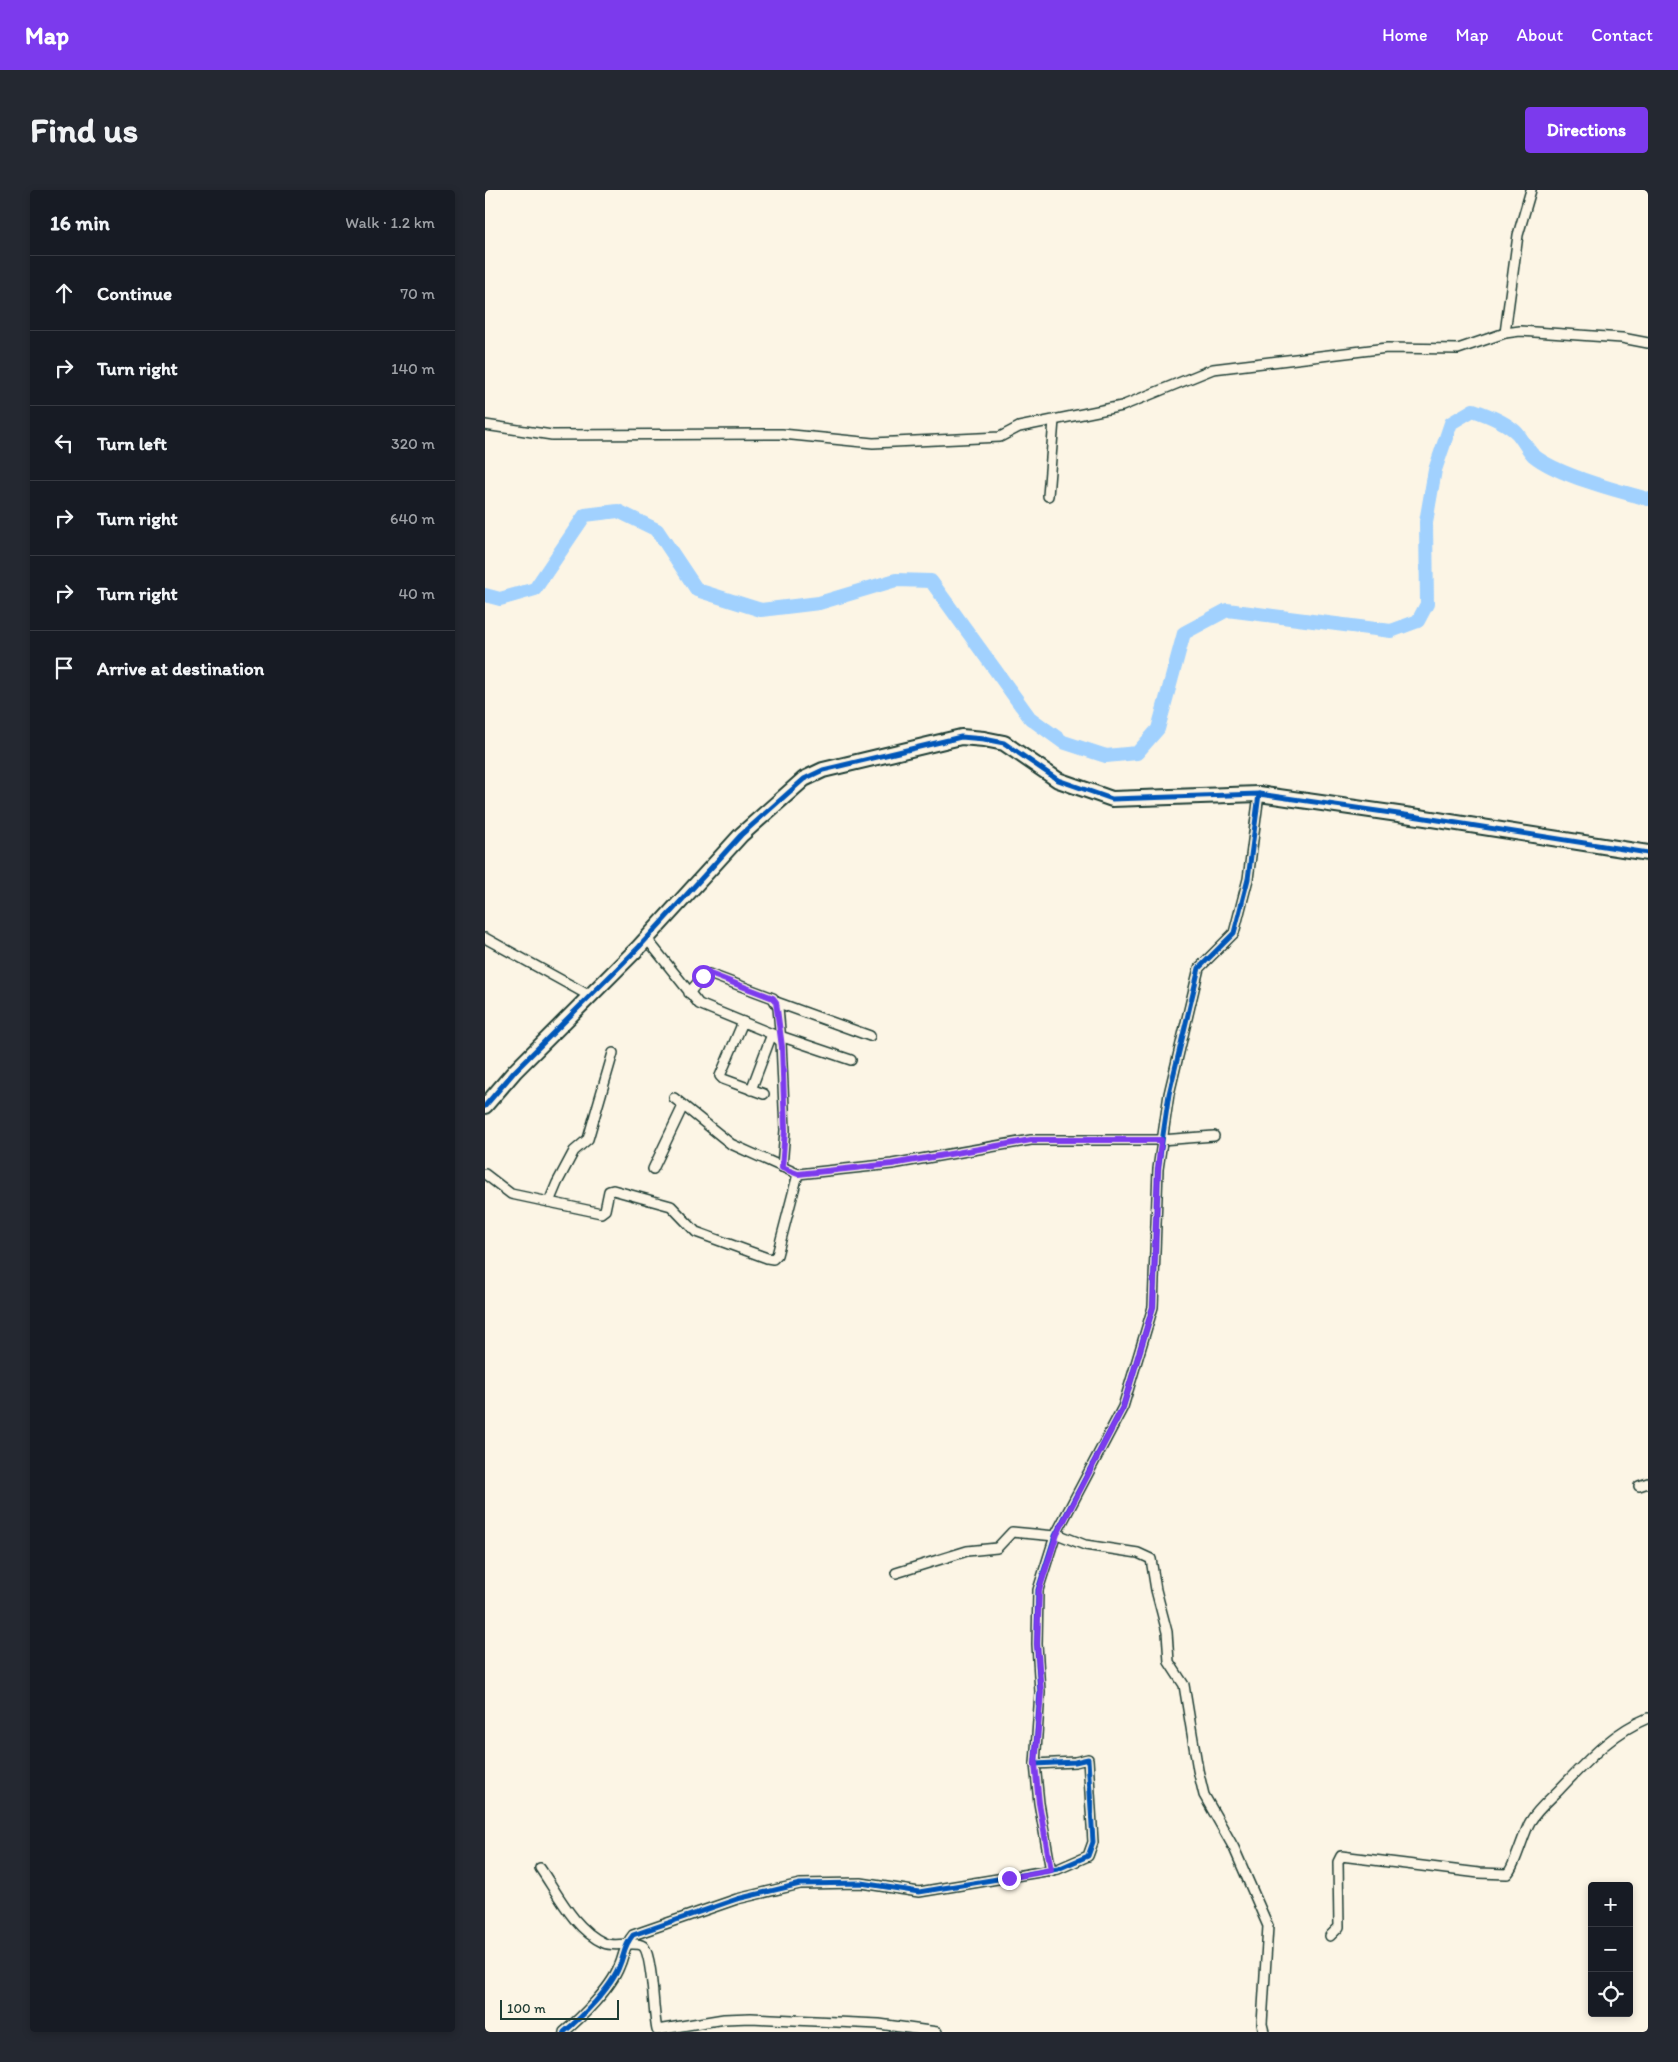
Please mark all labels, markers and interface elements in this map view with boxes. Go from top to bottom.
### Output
text: Map [25,21,69,50]
text: Home [1382,24,1428,46]
text: Map [1456,24,1489,46]
text: About [1517,24,1563,46]
text: Contact [1591,24,1653,46]
button: Directions [1525,107,1648,153]
text: Find us [30,109,138,151]
text: 16 min [50,210,110,235]
text: Walk · 1.2 km [345,213,435,232]
icon: ahead [50,279,78,307]
text: Continue [97,282,172,305]
text: 70 m [400,284,435,303]
icon: right [50,354,78,382]
text: Turn right [97,357,178,380]
text: 140 m [391,359,435,378]
icon: left [50,429,78,457]
text: Turn left [97,432,167,455]
text: 320 m [391,434,435,453]
icon: right [50,504,78,532]
text: Turn right [97,507,178,530]
text: 640 m [390,509,435,528]
icon: right [50,579,78,607]
text: Turn right [97,582,178,605]
text: 40 m [398,584,435,603]
icon: arrive [50,654,78,682]
text: Arrive at destination [97,657,264,680]
route start [692,965,715,988]
route end [998,1867,1021,1890]
map controls [1588,1882,1633,2017]
button: + [1588,1882,1633,1927]
button: − [1588,1927,1633,1972]
button: locate [1588,1972,1633,2017]
scale bar [500,1997,619,2020]
text: 100 m [507,2000,546,2017]

